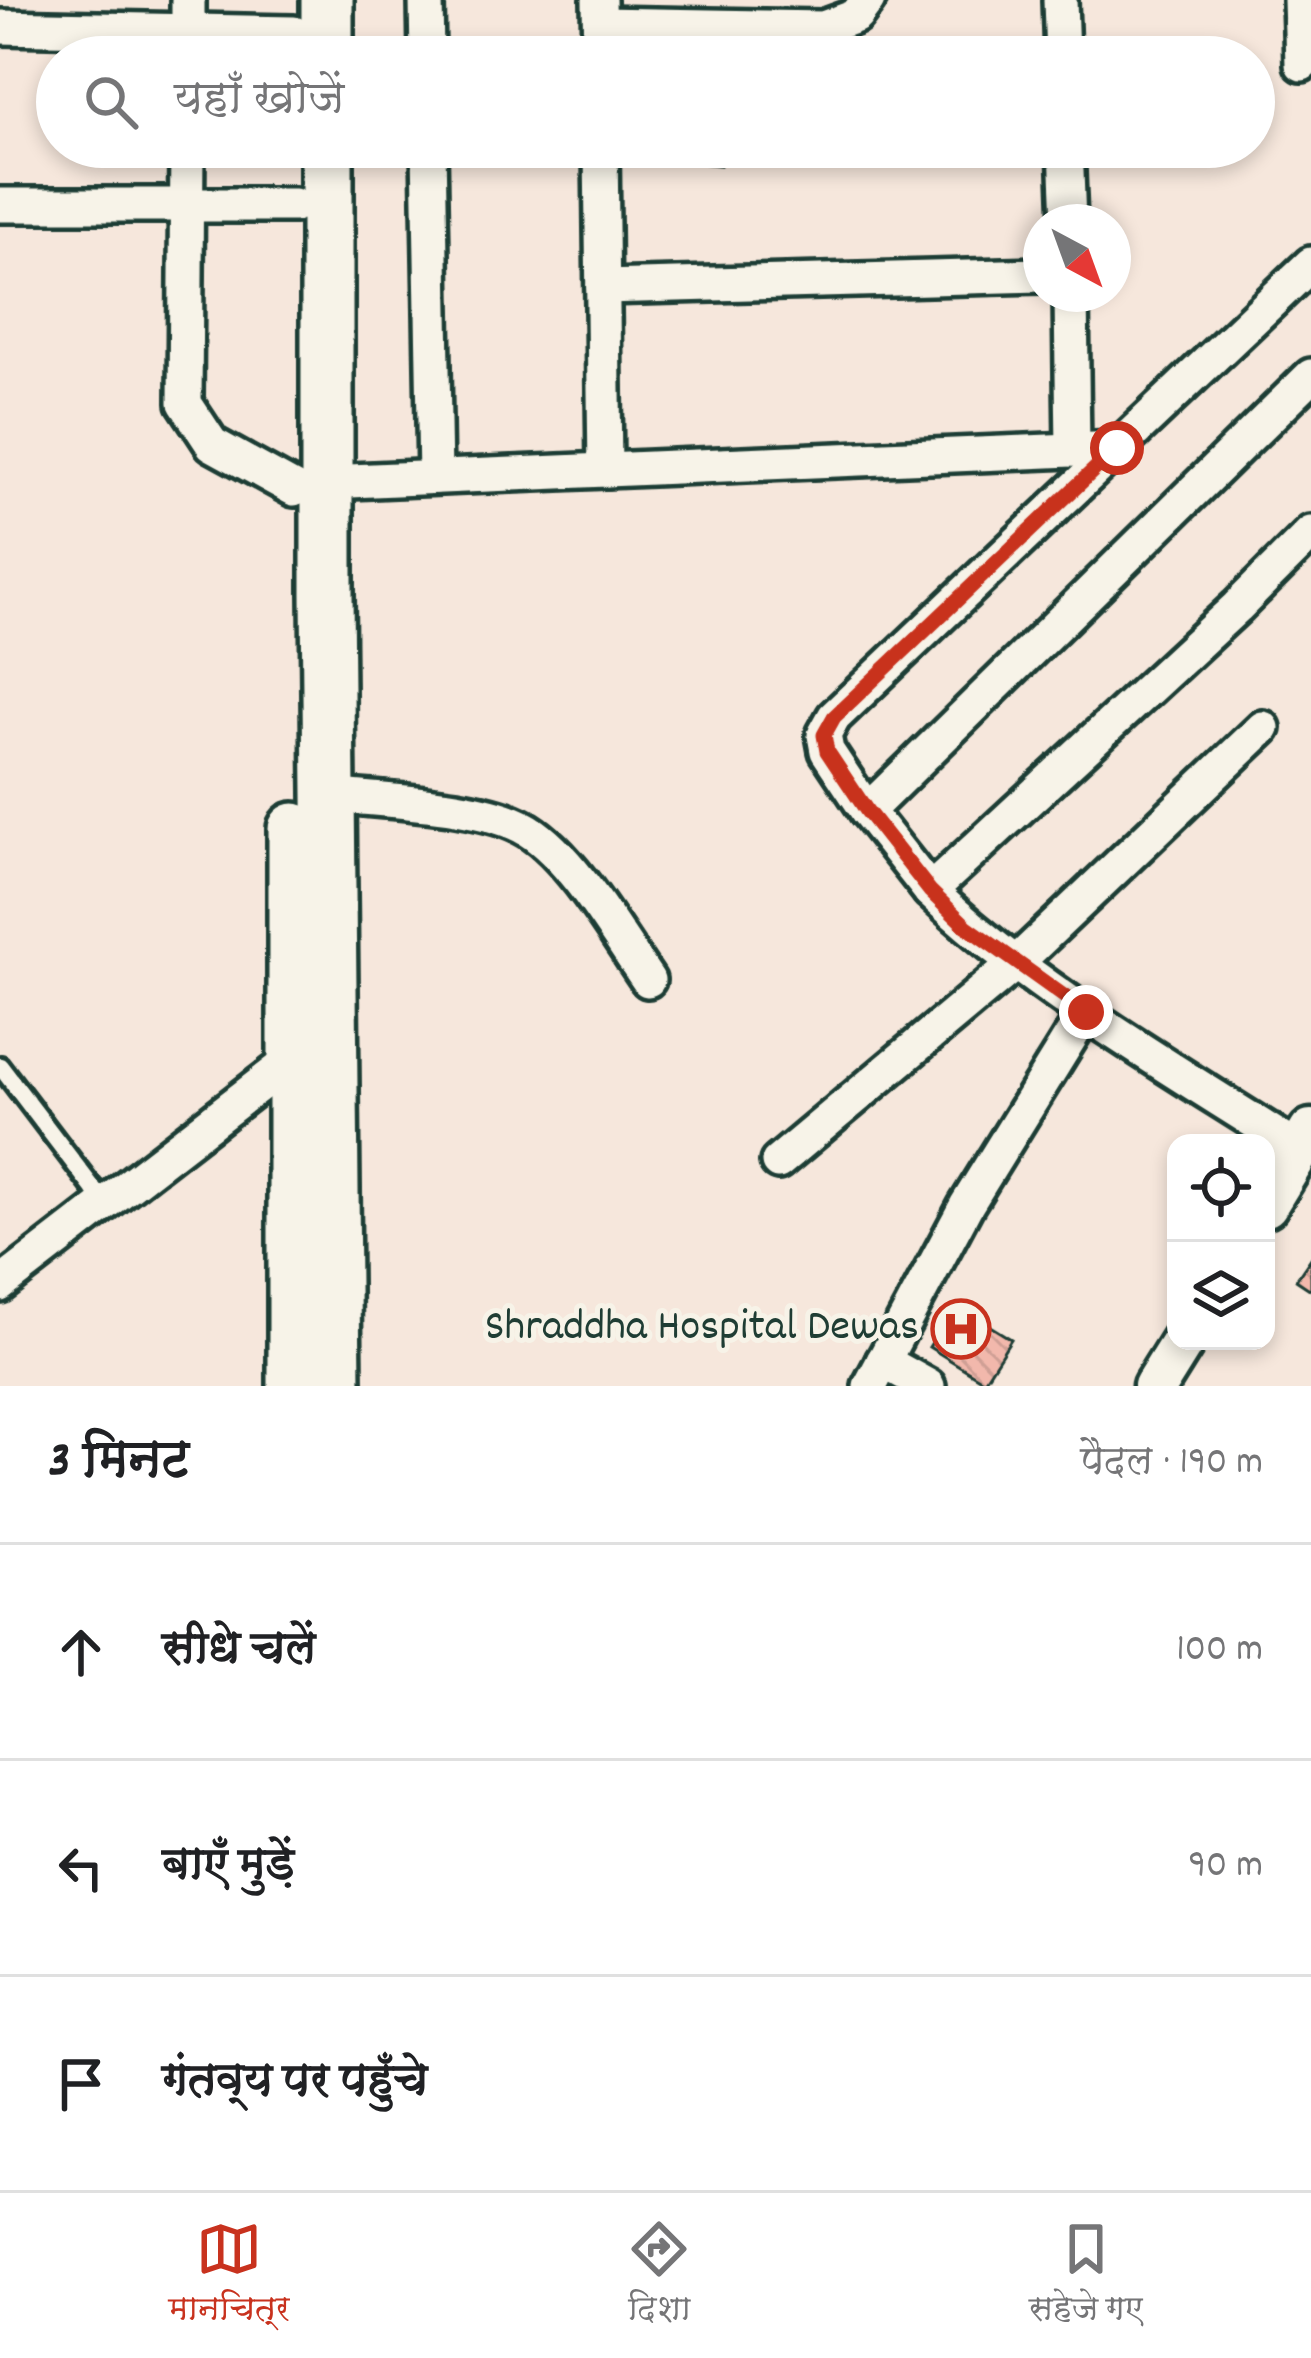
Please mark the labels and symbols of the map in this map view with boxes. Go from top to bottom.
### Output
north arrow [1023,204,1131,312]
route start [1090,421,1144,475]
route end [1059,985,1113,1039]
place label: Shraddha Hospital Dewas [485,1297,919,1361]
hospital icon: Shraddha Hospital Dewas [930,1298,992,1360]

